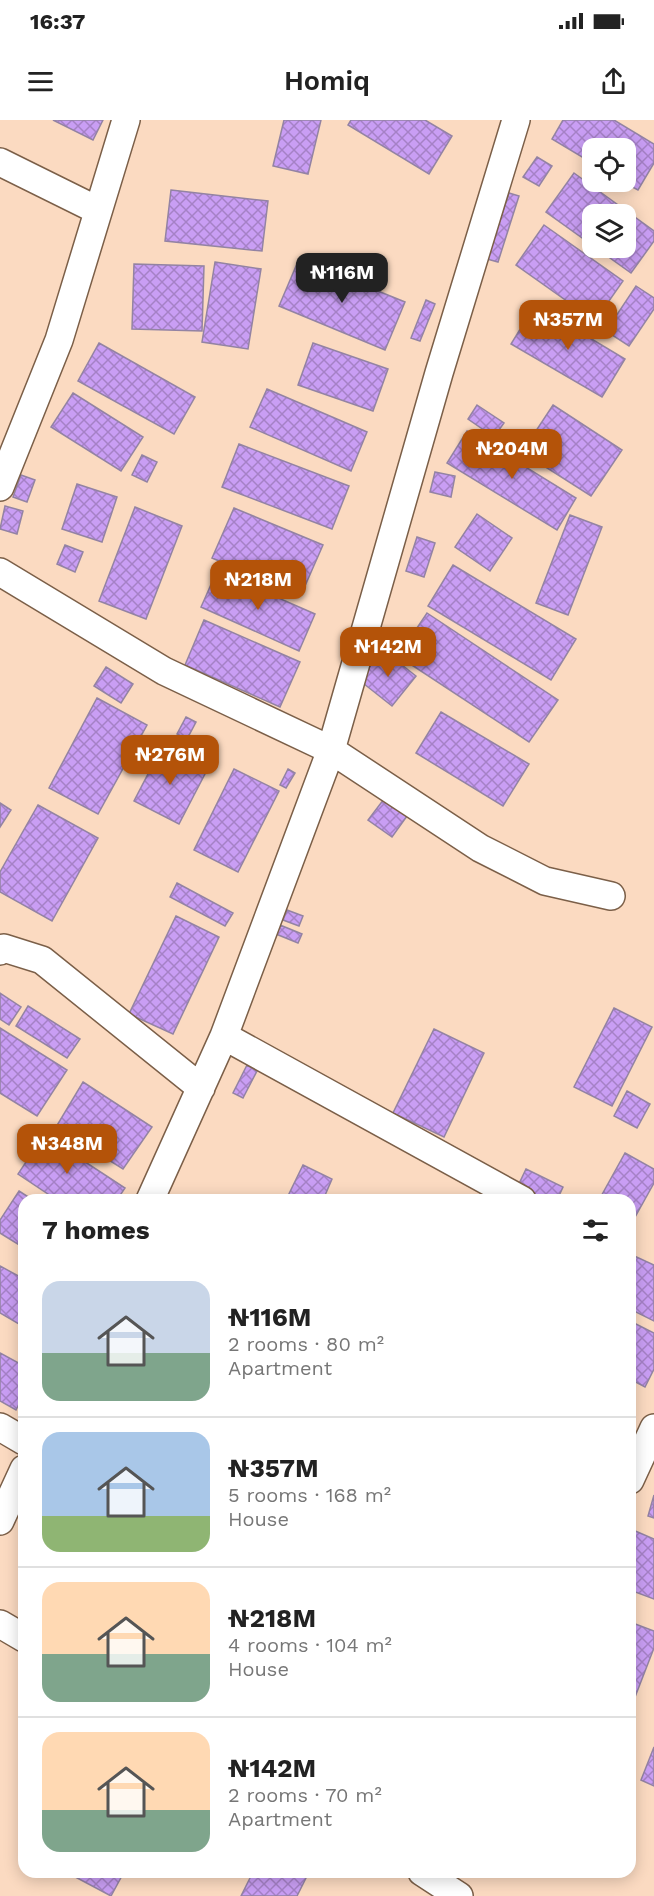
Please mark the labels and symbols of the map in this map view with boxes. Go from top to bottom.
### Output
pin: ₦116M [300,253,384,304]
pin: ₦357M [526,300,610,351]
pin: ₦204M [470,429,554,480]
pin: ₦218M [216,560,300,611]
pin: ₦142M [346,627,430,678]
pin: ₦276M [128,735,212,786]
pin: ₦348M [25,1124,109,1175]

